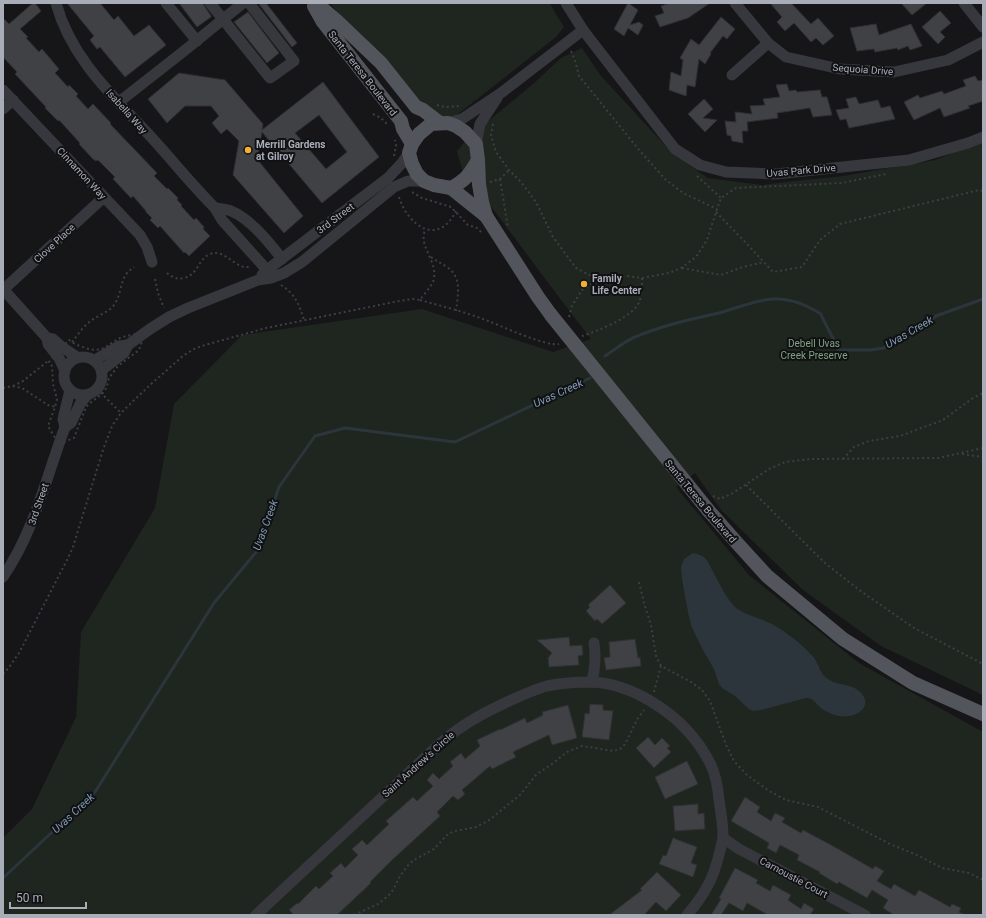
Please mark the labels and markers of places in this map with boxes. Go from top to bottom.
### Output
place label: Merrill Gardens at Gilroy [256,139,325,162]
marker: Merrill Gardens at Gilroy [243,145,253,155]
place label: Family Life Center [592,273,642,296]
marker: Family Life Center [579,279,589,289]

